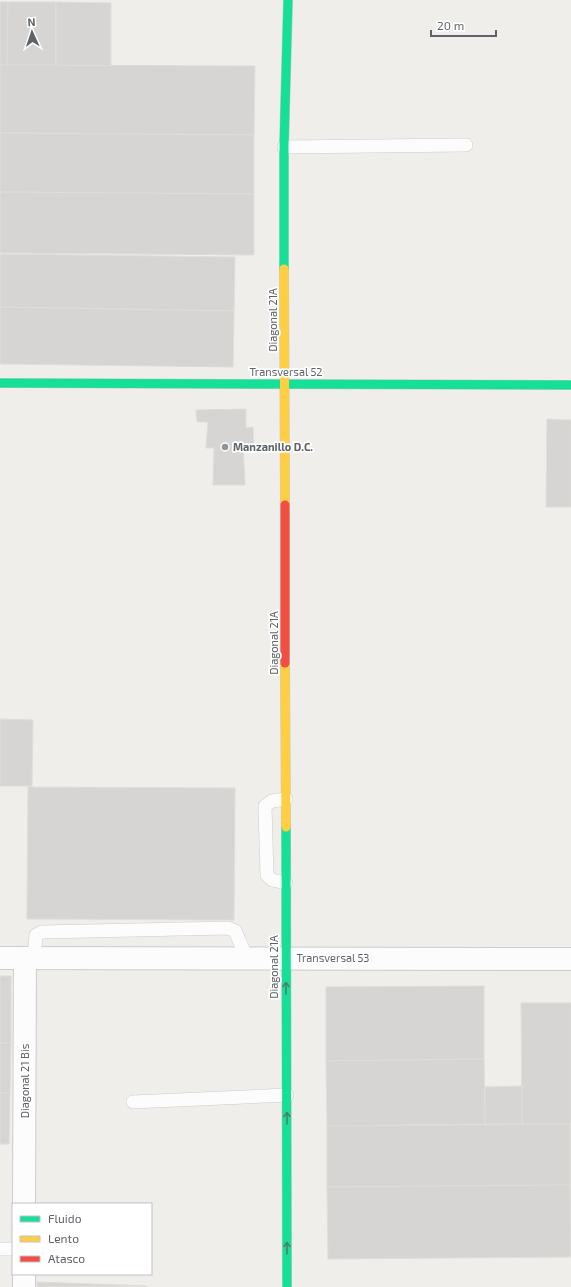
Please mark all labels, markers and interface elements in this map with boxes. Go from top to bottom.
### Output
north arrow [12,12,52,52]
scale bar [431,12,496,38]
text: N [27,15,36,28]
text: 20 m [437,18,464,32]
street label: Diagonal 21A [266,288,279,352]
street label: Transversal 52 [250,365,323,378]
place label: Manzanillo D.C. [233,440,313,453]
marker: Manzanillo D.C. [220,442,230,452]
street label: Diagonal 21A [267,611,280,675]
street label: Diagonal 21A [267,935,280,999]
street label: Transversal 53 [297,951,369,964]
one-way arrow [282,982,290,995]
street label: Diagonal 21 Bis [18,1043,31,1118]
one-way arrow [283,1112,291,1125]
legend [12,1203,152,1275]
text: Fluido [48,1211,82,1225]
text: Lento [48,1231,79,1245]
one-way arrow [283,1242,291,1255]
text: Atasco [48,1251,85,1265]

